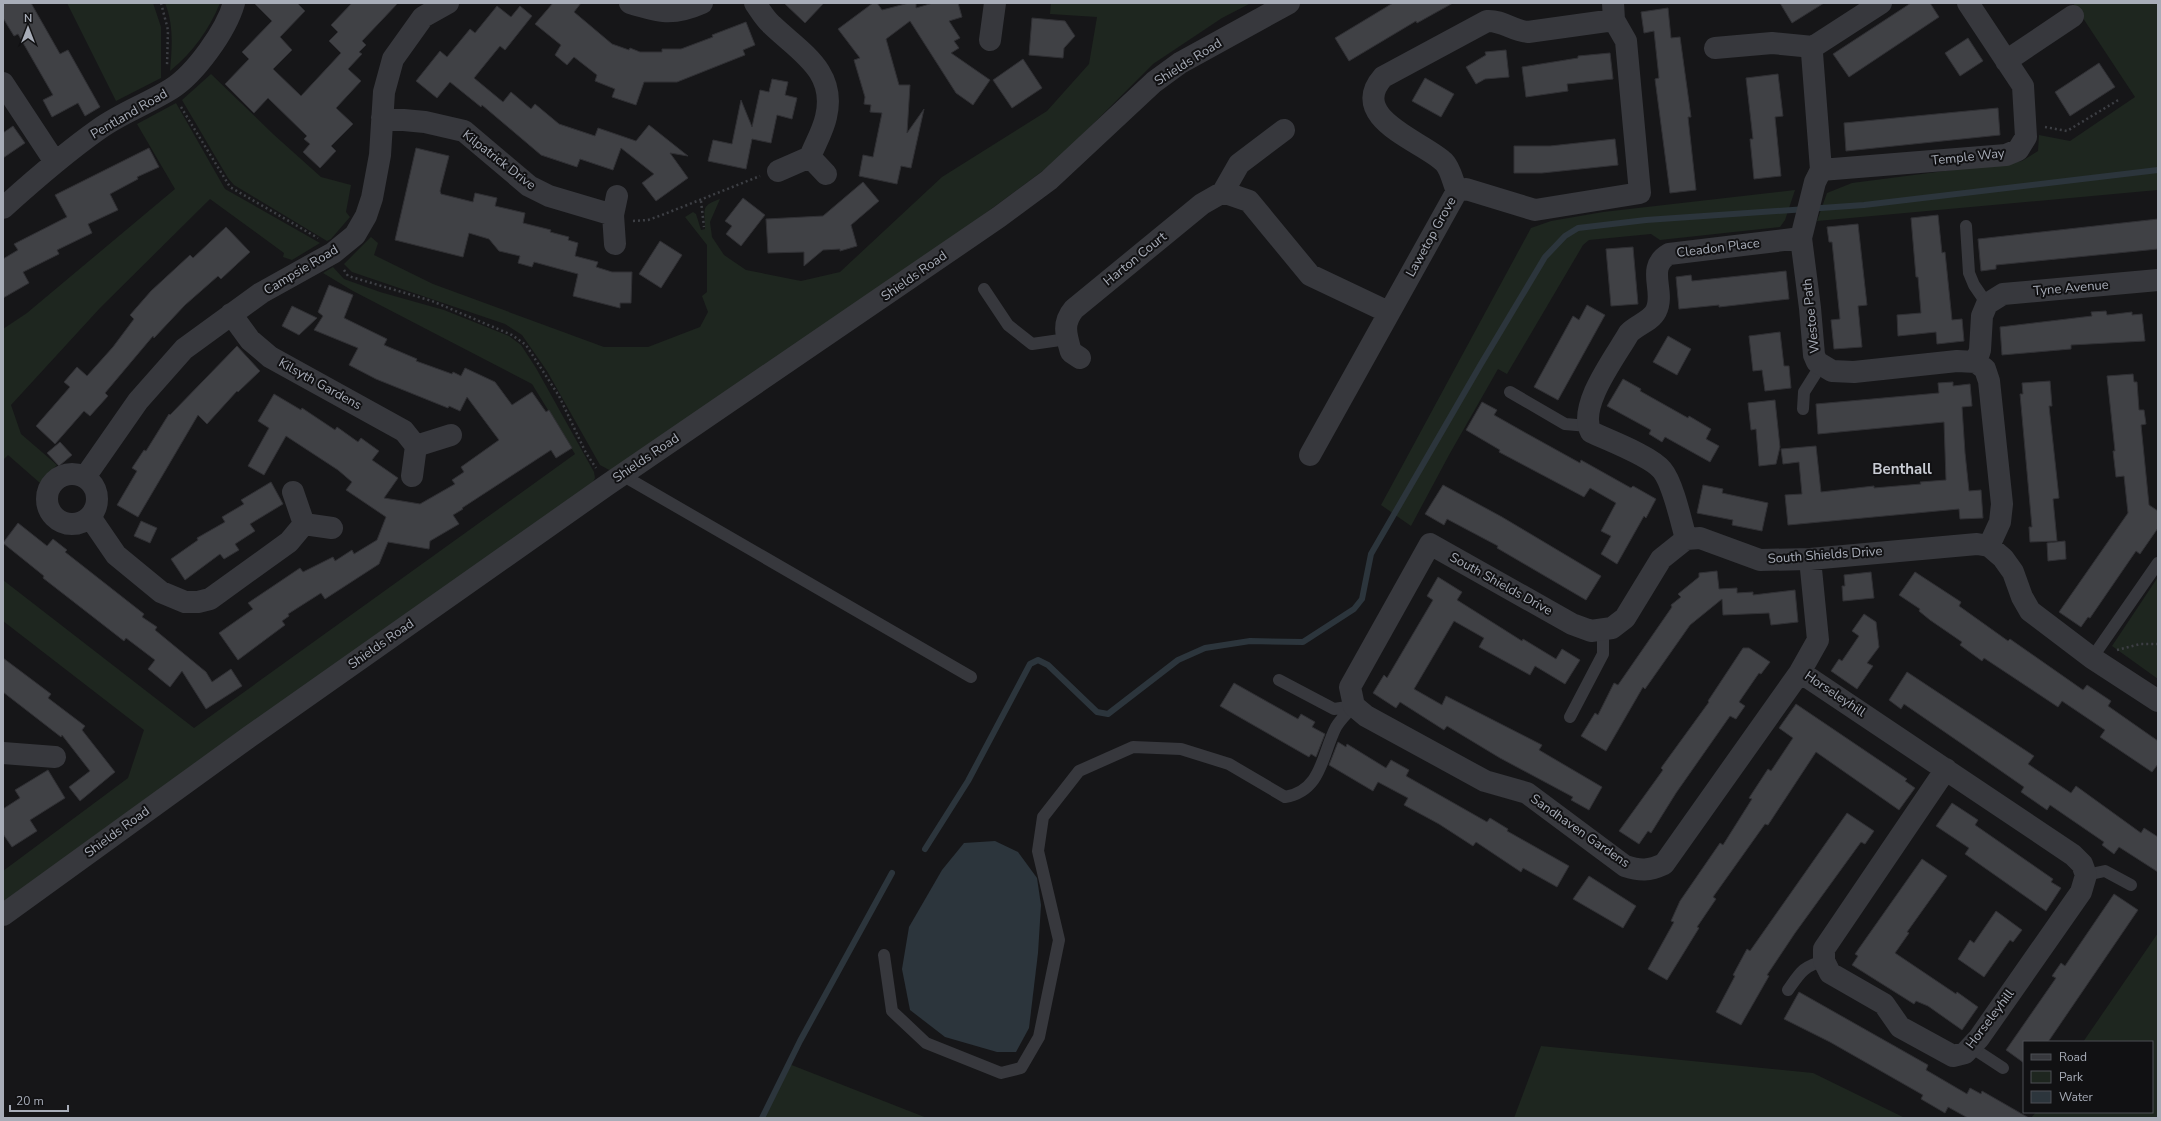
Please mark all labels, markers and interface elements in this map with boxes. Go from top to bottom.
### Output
north arrow [8,8,48,48]
text: N [24,11,32,26]
street label: Shields Road [1151,34,1225,90]
street label: Pentland Road [87,85,171,143]
street label: Kilpatrick Drive [459,126,539,194]
street label: Temple Way [1930,144,2006,170]
street label: Lawetop Grove [1402,194,1460,280]
street label: Harton Court [1100,228,1171,290]
street label: Cleadon Place [1675,234,1761,262]
street label: Campsie Road [260,241,342,299]
street label: Shields Road [877,247,951,305]
street label: Tyne Avenue [2033,276,2109,300]
street label: Westoe Path [1798,278,1824,354]
street label: Kilsyth Gardens [275,354,365,414]
street label: Shields Road [609,429,683,487]
district label: Benthall [1872,459,1932,479]
street label: South Shields Drive [1767,542,1883,568]
street label: South Shields Drive [1446,548,1556,620]
street label: Shields Road [344,615,418,673]
street label: Horseleyhill [1801,667,1869,721]
street label: Sandhaven Gardens [1527,790,1633,872]
street label: Shields Road [81,802,153,862]
street label: Horseleyhill [1962,985,2018,1052]
legend [2023,1041,2153,1113]
text: Road [2059,1049,2087,1065]
text: Park [2059,1069,2084,1085]
scale bar [10,1087,68,1113]
text: Water [2059,1089,2093,1105]
text: 20 m [16,1093,44,1109]

